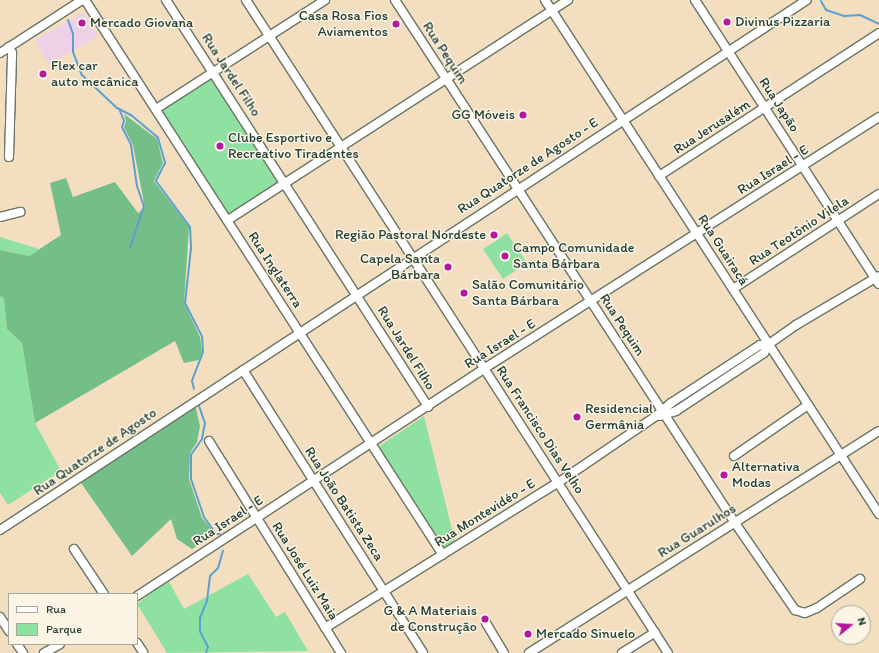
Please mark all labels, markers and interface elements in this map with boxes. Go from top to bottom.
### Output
place label: Casa Rosa Fios Aviamentos [300,8,388,40]
place label: Divinus Pizzaria [735,14,830,30]
place label: Mercado Giovana [90,15,193,31]
marker: Divinus Pizzaria [722,17,732,27]
marker: Mercado Giovana [77,18,87,28]
marker: Casa Rosa Fios Aviamentos [391,19,401,29]
street label: Rua Pequim [419,19,471,87]
street label: Rua Jardel Filho [198,30,264,120]
place label: Flex car auto mecânica [51,58,139,90]
marker: Flex car auto mecânica [38,69,48,79]
street label: Rua Japão [755,74,803,136]
street label: Rua Jerusalém [670,96,754,158]
place label: GG Móveis [451,107,515,123]
marker: GG Móveis [518,110,528,120]
street label: Rua Quatorze de Agosto - E [455,114,601,218]
place label: Clube Esportivo e Recreativo Tiradentes [228,130,359,162]
marker: Clube Esportivo e Recreativo Tiradentes [215,141,225,151]
street label: Rua Israel - E [734,142,812,198]
street label: Rua Teotônio Vilela [747,193,851,269]
street label: Rua Guairacá [694,212,752,288]
place label: Região Pastoral Nordeste [335,227,486,243]
street label: Rua Inglaterra [244,229,306,311]
marker: Região Pastoral Nordeste [489,230,499,240]
place label: Campo Comunidade Santa Bárbara [513,240,634,272]
place label: Capela Santa Bárbara [360,251,440,284]
marker: Campo Comunidade Santa Bárbara [500,251,510,261]
marker: Capela Santa Bárbara [443,262,453,272]
place label: Salão Comunitário Santa Bárbara [472,277,584,310]
marker: Salão Comunitário Santa Bárbara [459,288,469,298]
street label: Rua Pequim [596,291,648,359]
street label: Rua Jardel Filho [373,303,439,393]
street label: Rua Israel - E [461,316,539,372]
street label: Rua Francisco Dias Velho [493,363,587,497]
place label: Residencial Germânia [585,401,653,434]
street label: Rua Quatorze de Agosto [30,405,160,499]
marker: Residencial Germânia [572,412,582,422]
street label: Rua João Batista Zeca [301,444,387,564]
place label: Alternativa Modas [732,459,800,492]
marker: Alternativa Modas [719,470,729,480]
street label: Rua Montevidéo - E [432,475,538,551]
street label: Rua Israel - E [190,492,266,550]
street label: Rua Guarulhos [655,500,739,562]
street label: Rua José Luiz Maia [268,519,342,623]
legend [8,593,138,645]
text: Rua [46,602,66,616]
place label: G & A Materiais de Construção [384,603,477,636]
north arrow [831,605,871,645]
marker: G & A Materiais de Construção [480,614,490,624]
text: N [855,616,869,627]
text: Parque [46,622,82,636]
place label: Mercado Sinuelo [536,626,635,642]
marker: Mercado Sinuelo [523,629,533,639]

